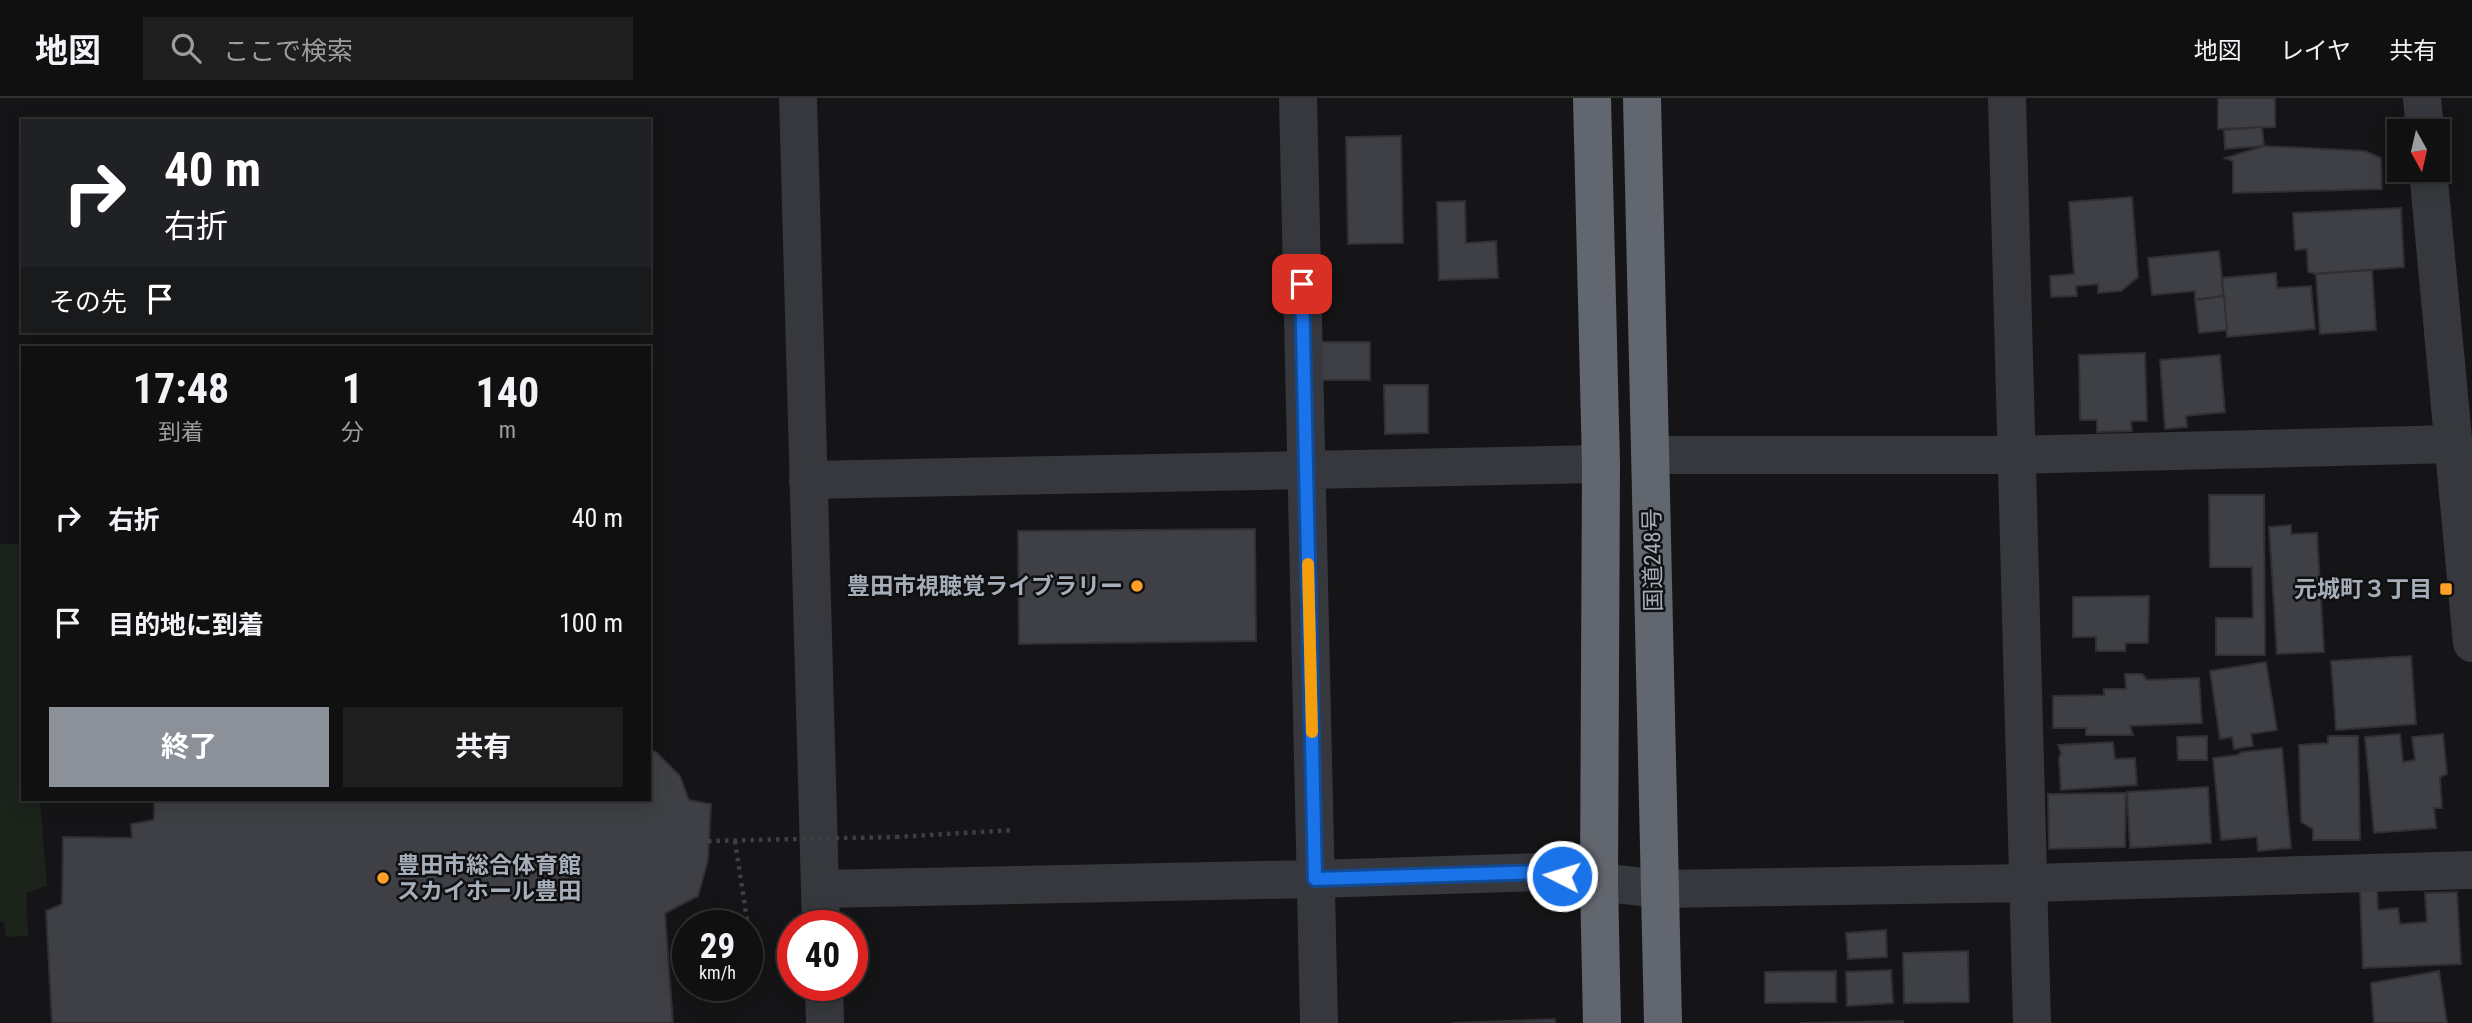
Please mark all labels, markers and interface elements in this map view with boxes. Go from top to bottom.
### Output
search box [143,17,633,80]
icon: search [167,29,205,67]
text: 地図 [35,31,101,70]
text: ここで検索 [223,36,353,66]
text: 地図 [2194,37,2242,65]
text: レイヤ [2280,37,2351,65]
text: 共有 [2389,37,2437,65]
north arrow [2387,119,2450,182]
map controls [2387,119,2450,182]
text: 40 m [164,141,261,198]
icon: right [49,147,140,238]
text: 右折 [164,207,228,245]
pin [1272,254,1332,314]
icon: arrive [1283,265,1321,303]
icon: arrive [141,280,179,318]
text: その先 [49,287,127,317]
text: 17:48 [133,364,229,413]
text: 1 [342,364,363,413]
text: 140 [476,368,539,417]
text: m [499,417,516,444]
text: 到着 [158,419,204,446]
text: 分 [341,419,364,446]
icon: right [49,499,87,537]
text: 40 m [572,503,623,533]
text: 右折 [108,505,160,535]
street label: 国道248号 [1639,508,1667,612]
place label: 豊田市視聴覚ライブラリー [847,573,1123,600]
place label: 元城町３丁目 [2294,576,2432,603]
marker: 豊田市視聴覚ライブラリー [1129,578,1145,594]
marker: 元城町３丁目 [2438,581,2454,597]
icon: arrive [49,604,87,642]
text: 100 m [559,608,623,638]
text: 目的地に到着 [108,610,264,640]
button: 終了 [49,707,329,787]
button: 共有 [343,707,623,787]
position arrow [1525,839,1599,913]
place label: 豊田市総合体育館 スカイホール豊田 [397,852,581,905]
marker: 豊田市総合体育館 スカイホール豊田 [375,870,391,886]
speed limit sign: 40 [777,910,868,1001]
text: 29 [700,926,735,967]
text: km/h [699,962,736,983]

